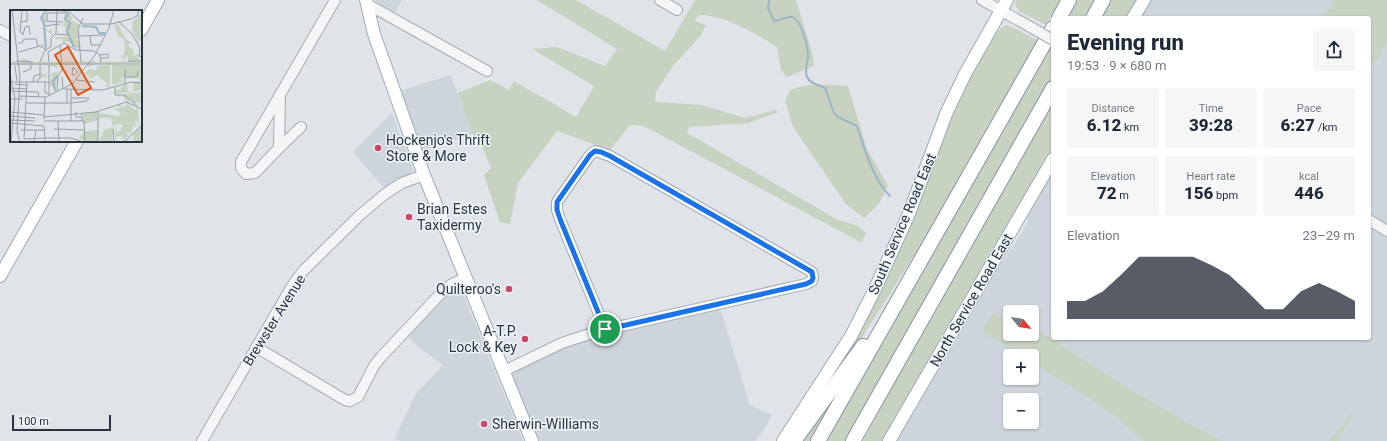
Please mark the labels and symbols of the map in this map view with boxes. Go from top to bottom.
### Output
inset map [10,10,142,142]
place label: Hockenjo's Thrift Store & More [386,132,490,164]
marker: Hockenjo's Thrift Store & More [373,143,383,153]
street label: South Service Road East [865,151,939,297]
place label: Brian Estes Taxidermy [417,201,487,233]
marker: Brian Estes Taxidermy [404,212,414,222]
street label: North Service Road East [926,230,1016,369]
street label: Brewster Avenue [240,271,308,369]
place label: Quilteroo's [436,281,501,297]
marker: Quilteroo's [504,284,514,294]
north arrow [1003,305,1039,341]
pin [588,312,622,346]
place label: A-T.P. Lock & Key [449,323,517,355]
marker: A-T.P. Lock & Key [520,334,530,344]
scale bar [12,413,111,432]
place label: Sherwin-Williams [492,416,599,432]
marker: Sherwin-Williams [479,419,489,429]

